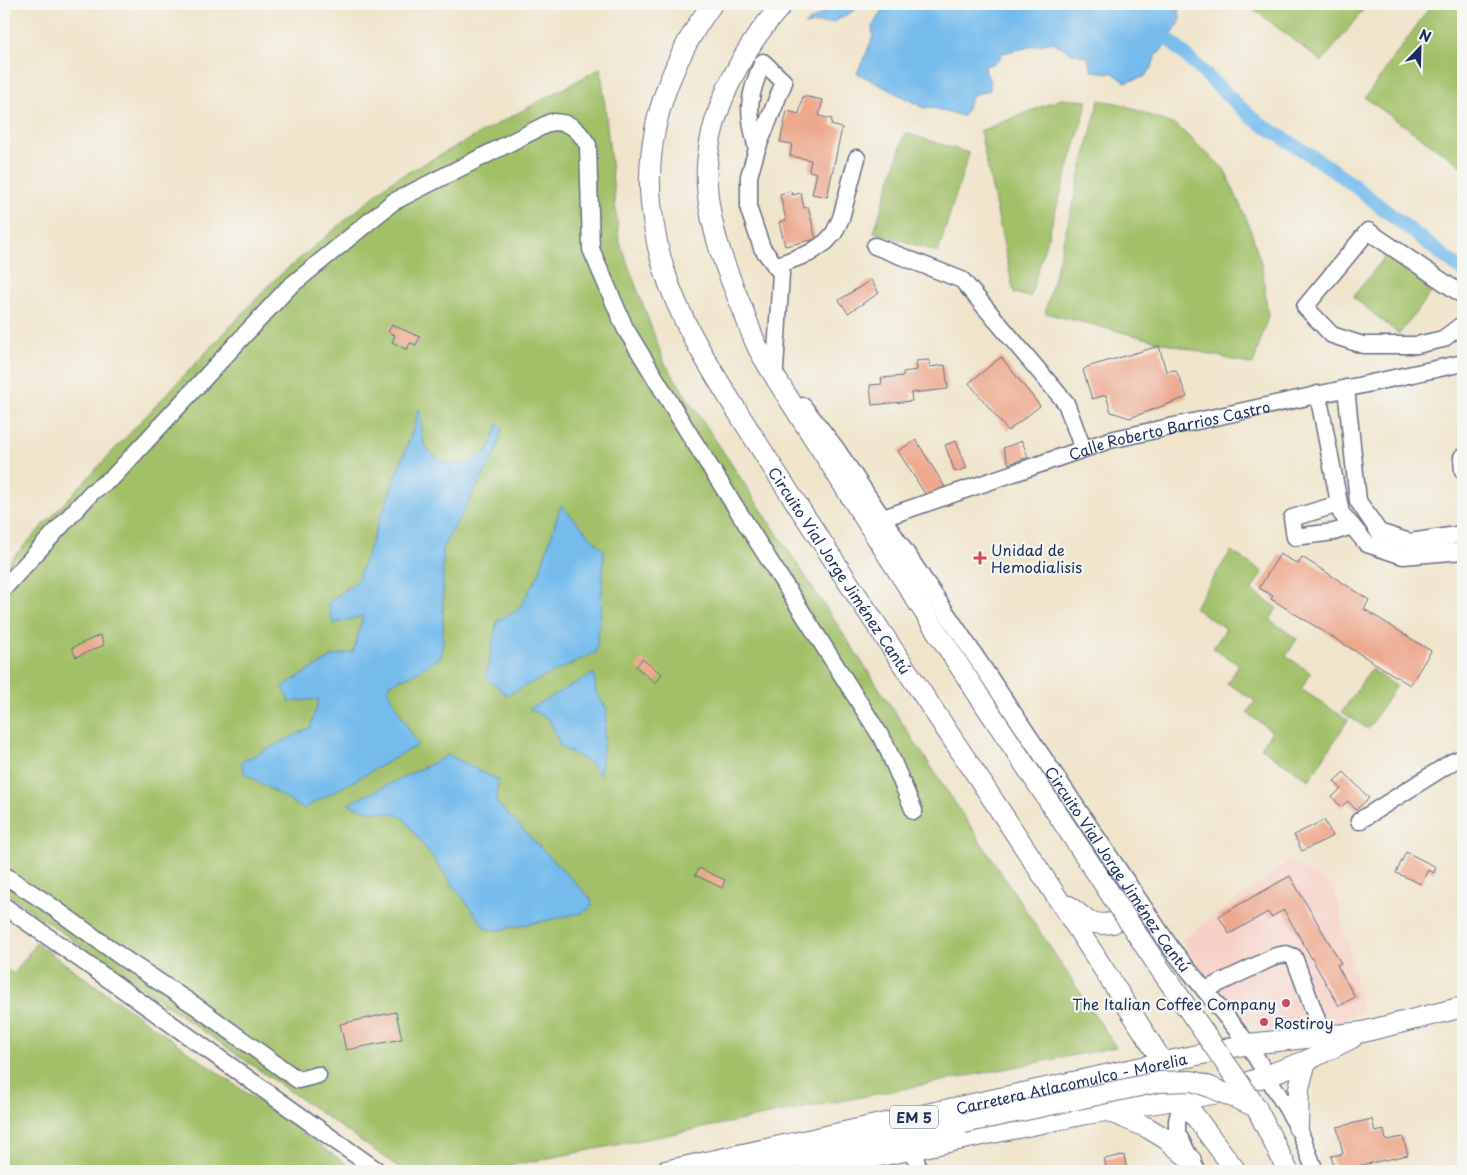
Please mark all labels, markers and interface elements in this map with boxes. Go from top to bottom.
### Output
north arrow [1394,22,1444,72]
text: N [1416,24,1434,47]
street label: Calle Roberto Barrios Castro [1065,394,1272,465]
street label: Circuito Vial Jorge Jiménez Cantú [764,462,917,678]
place label: Unidad de Hemodialisis [991,538,1082,578]
marker: Unidad de Hemodialisis [973,551,987,565]
street label: Circuito Vial Jorge Jiménez Cantú [1040,761,1197,976]
place label: The Italian Coffee Company [1072,992,1276,1015]
marker: The Italian Coffee Company [1280,997,1292,1009]
place label: Rostiroy [1274,1011,1334,1034]
marker: Rostiroy [1258,1016,1270,1028]
street label: Carretera Atlacomulco - Morelia [954,1046,1190,1119]
road number: EM 5 [890,1106,938,1128]

